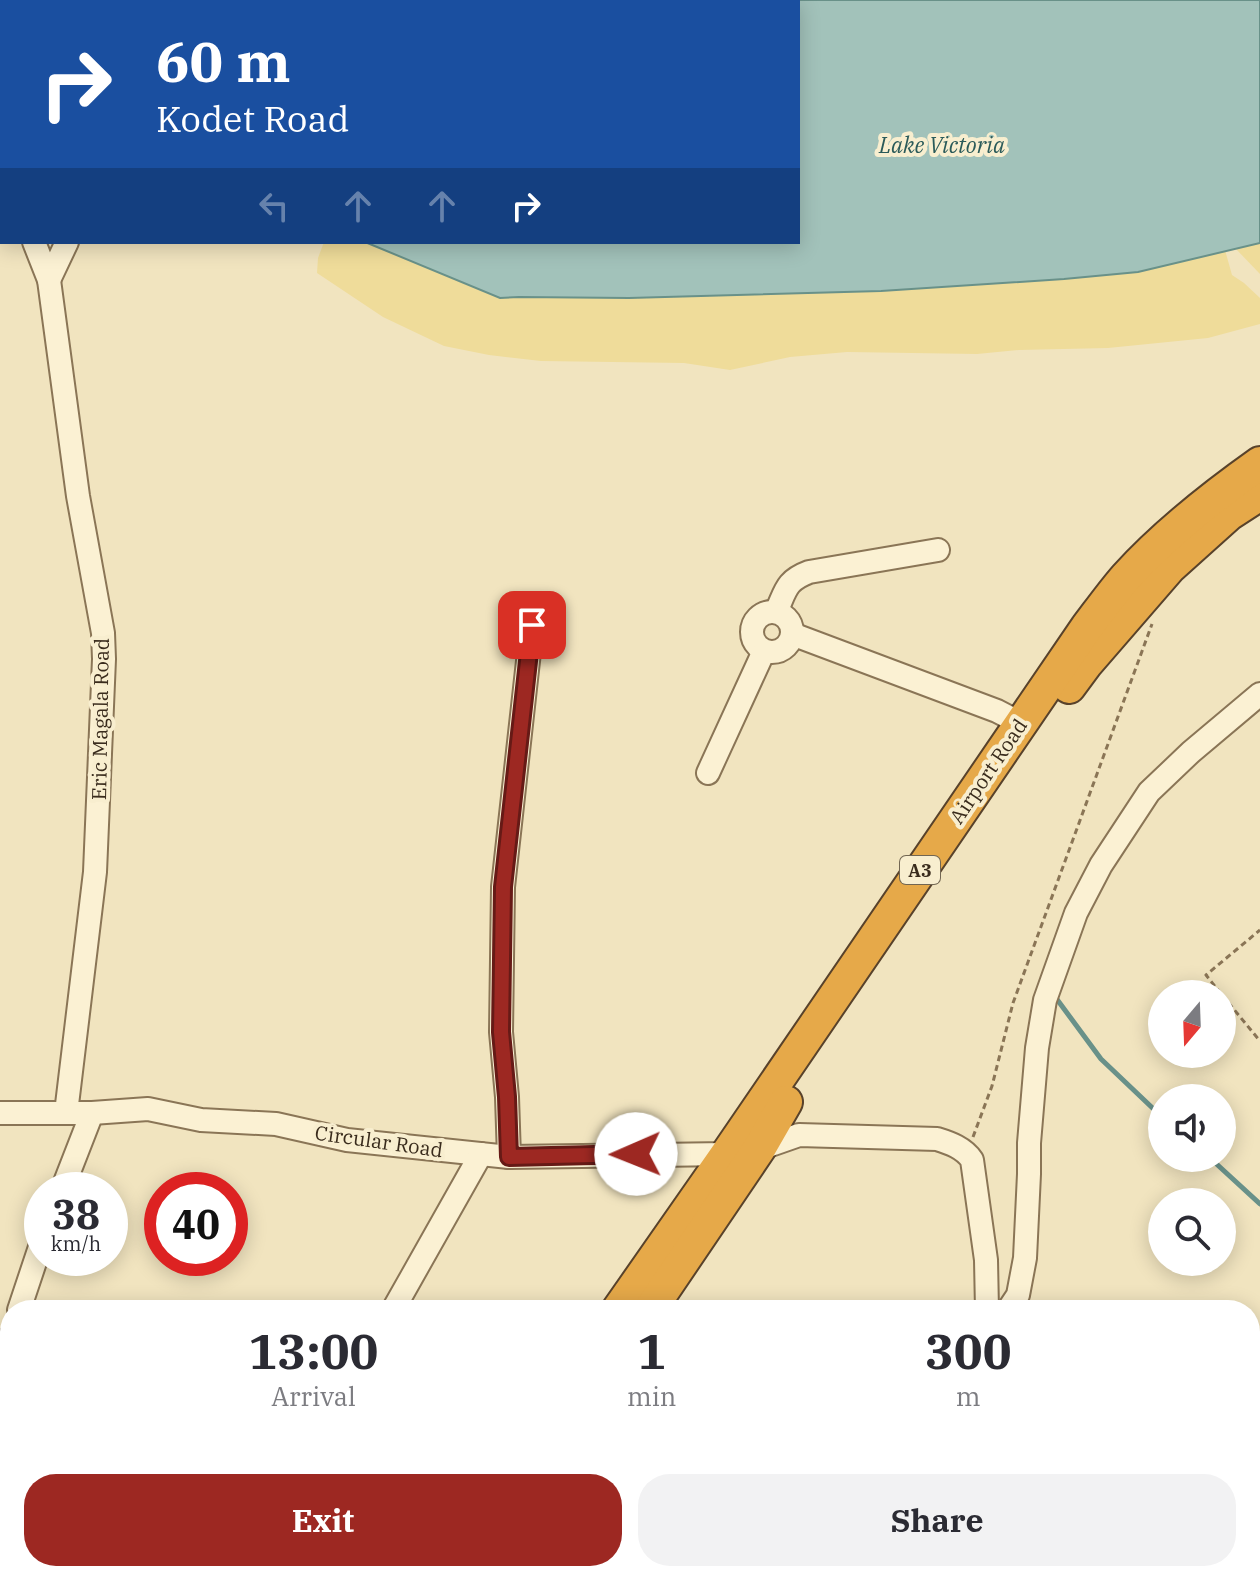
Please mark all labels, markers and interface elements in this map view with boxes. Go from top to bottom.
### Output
text: 60 m [156,25,291,97]
icon: right [24,32,128,136]
text: Kodet Road [156,95,349,142]
water label: Lake Victoria [878,130,1005,159]
icon: left [252,184,296,228]
icon: ahead [336,184,380,228]
icon: ahead [420,184,464,228]
icon: right [504,184,548,228]
pin [498,591,566,659]
icon: arrive [510,603,554,647]
street label: Eric Magala Road [85,638,115,800]
street label: Airport Road [943,713,1033,829]
road number: A3 [900,856,940,884]
north arrow [1148,980,1236,1068]
map controls [1148,980,1236,1276]
button: sound [1148,1084,1236,1172]
position arrow [594,1112,678,1196]
street label: Circular Road [313,1119,445,1163]
speed limit sign: 40 [144,1172,248,1276]
text: 38 [52,1188,100,1240]
button: search [1148,1188,1236,1276]
text: km/h [51,1230,101,1257]
text: 13:00 [249,1320,378,1382]
text: 1 [637,1320,666,1382]
text: 300 [925,1320,1011,1382]
text: Arrival [271,1379,356,1413]
text: min [627,1379,676,1413]
text: m [956,1379,981,1413]
button: Exit [24,1474,622,1566]
button: Share [638,1474,1236,1566]

